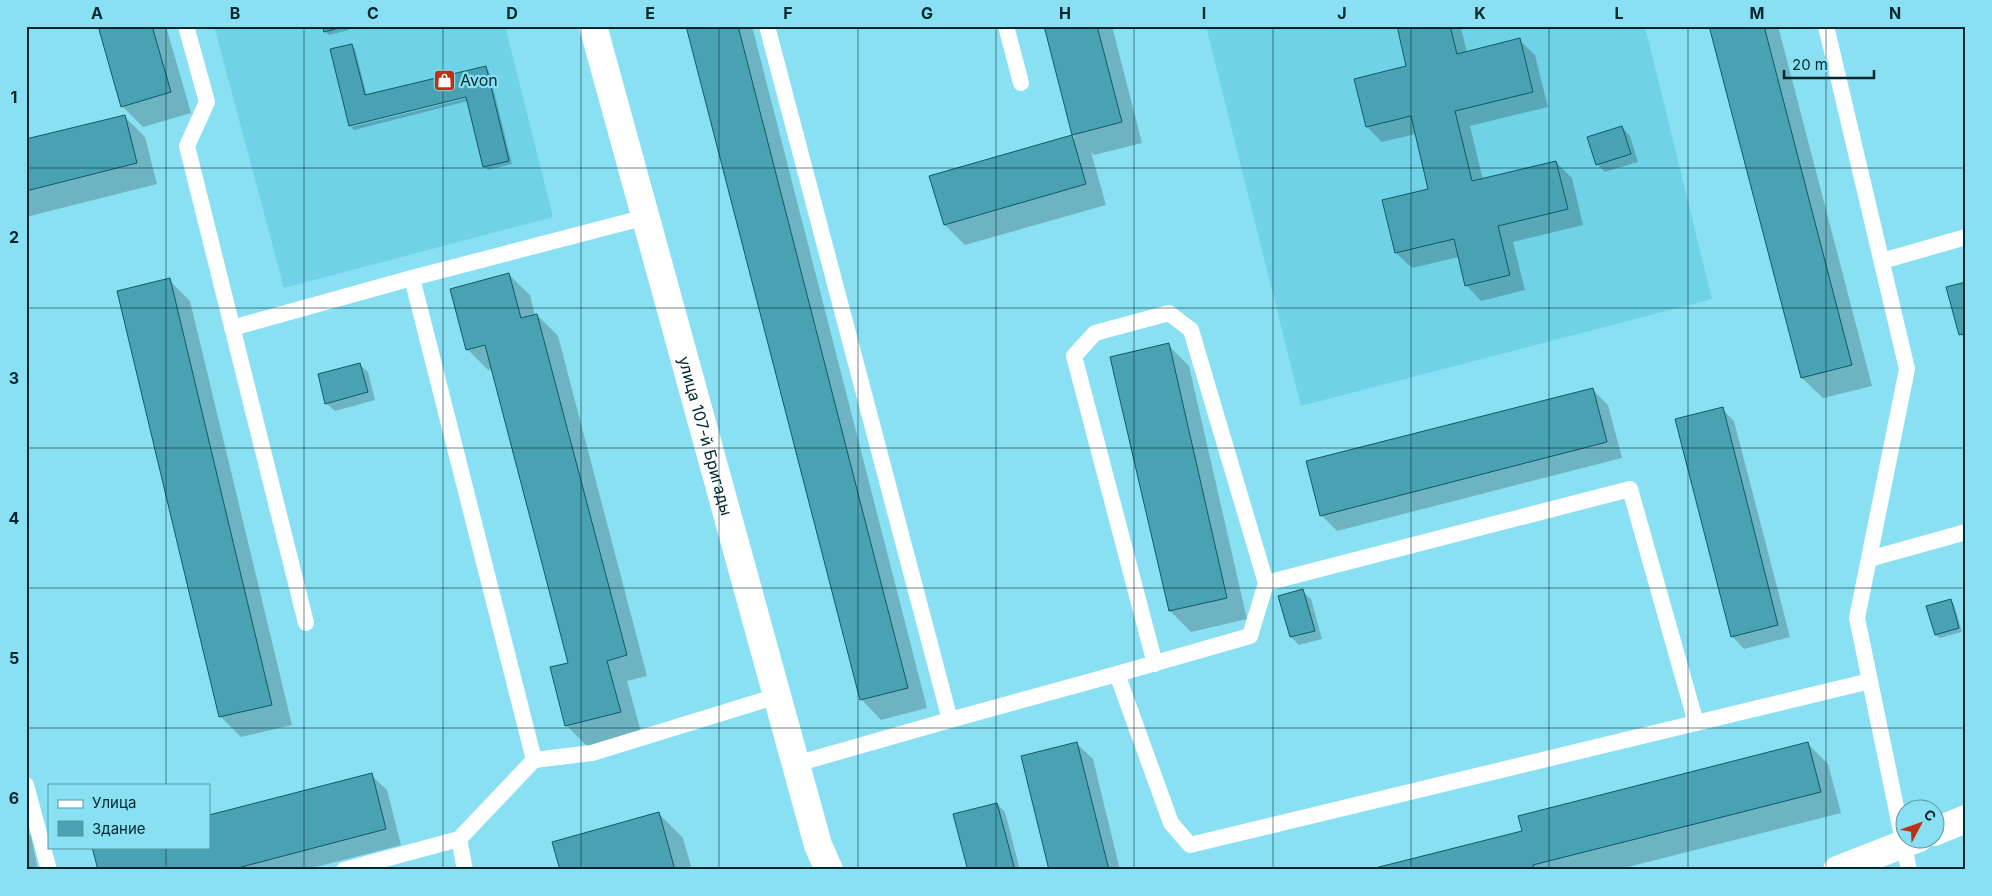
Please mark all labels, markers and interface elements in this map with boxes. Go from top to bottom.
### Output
text: A [91,3,103,23]
text: B [230,3,240,23]
text: C [367,3,379,23]
text: D [506,3,518,23]
text: E [645,3,655,23]
text: F [783,3,793,23]
text: G [921,3,933,23]
text: H [1059,3,1071,23]
text: I [1202,3,1206,23]
text: J [1337,3,1347,23]
text: K [1474,3,1486,23]
text: L [1614,3,1624,23]
text: M [1750,3,1764,23]
text: N [1889,3,1901,23]
scale bar [1784,48,1874,80]
text: 20 m [1792,55,1828,74]
shop icon: Avon [432,68,456,92]
place label: Avon [460,70,498,90]
text: 1 [11,87,17,107]
text: 2 [9,227,19,247]
street label: улица 107-й Бригады [674,354,737,518]
text: 3 [9,368,19,388]
text: 4 [9,508,20,528]
text: 5 [9,648,19,668]
legend [48,784,210,848]
text: 6 [9,788,19,808]
text: Улица [92,793,136,812]
north arrow [1894,798,1944,848]
text: С [1920,806,1940,825]
text: Здание [92,819,146,838]

